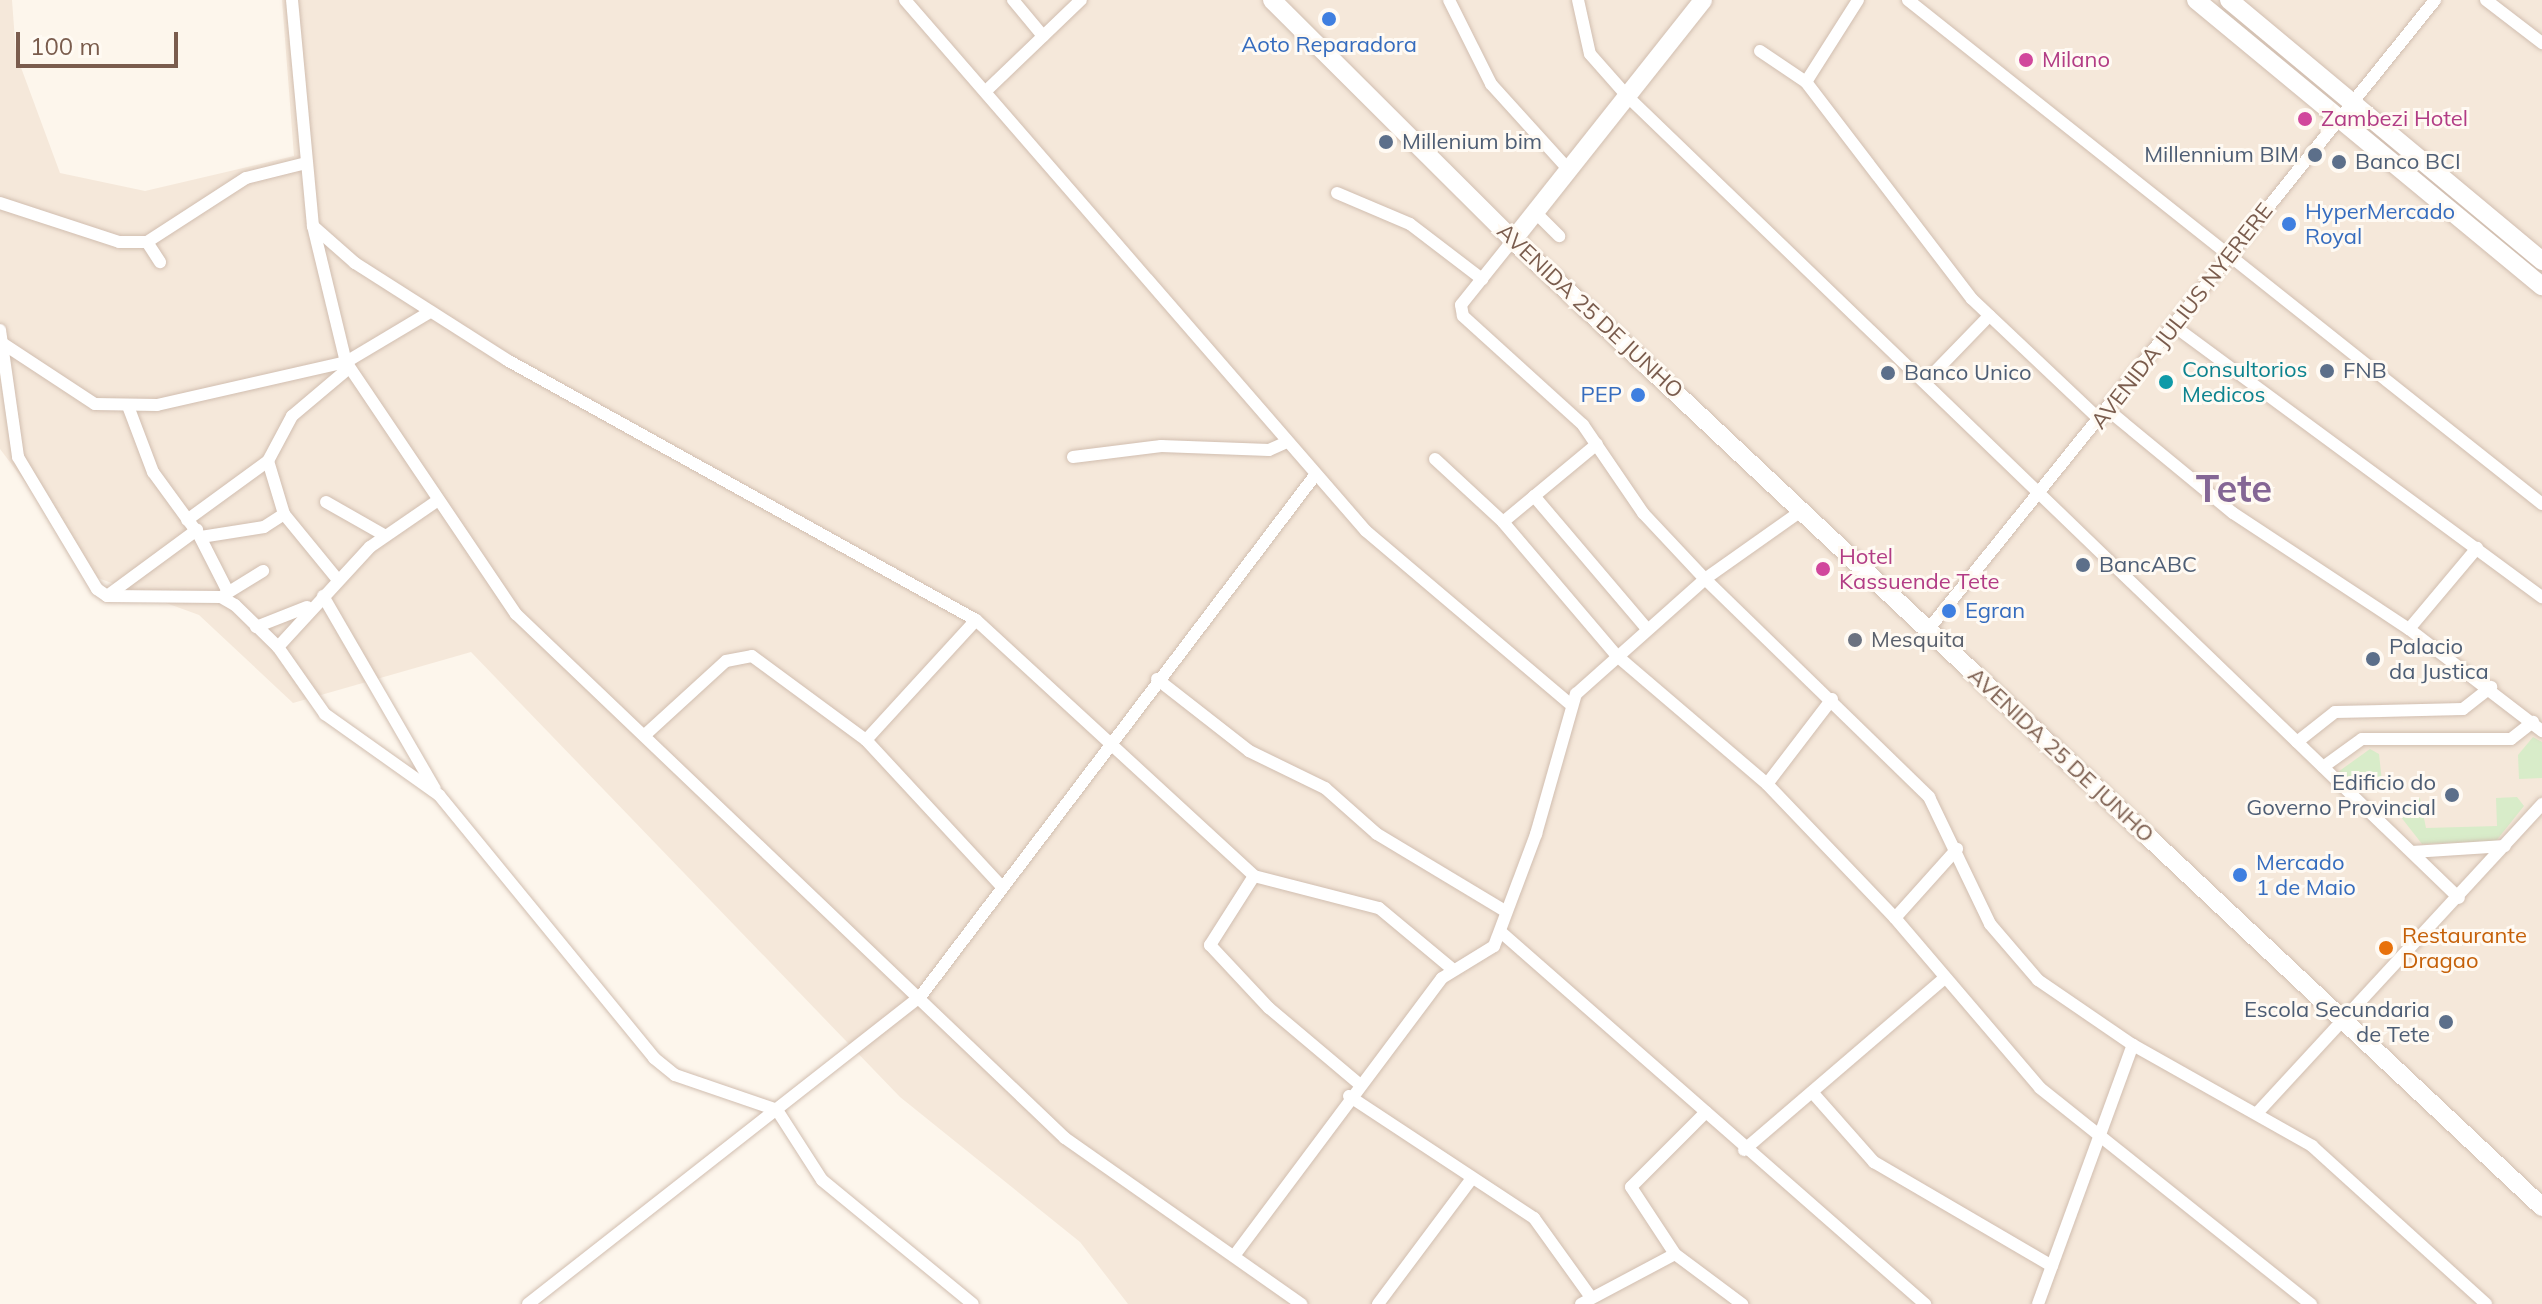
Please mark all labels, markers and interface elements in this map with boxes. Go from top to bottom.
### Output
marker: Aoto Reparadora [1320,10,1338,28]
scale bar [20,16,182,66]
text: 100 m [30,31,101,61]
place label: Aoto Reparadora [1241,32,1417,58]
place label: Milano [2042,47,2110,73]
marker: Milano [2017,51,2035,69]
place label: Zambezi Hotel [2321,106,2468,132]
marker: Zambezi Hotel [2296,110,2314,128]
place label: Millenium bim [1402,129,1542,155]
marker: Millenium bim [1377,133,1395,151]
place label: Millennium BIM [2144,142,2299,168]
marker: Millennium BIM [2306,146,2324,164]
place label: Banco BCI [2355,149,2461,175]
marker: Banco BCI [2330,153,2348,171]
street label: AVENIDA JULIUS NYERERE [2086,198,2278,434]
place label: HyperMercado Royal [2305,198,2455,250]
marker: HyperMercado Royal [2280,215,2298,233]
street label: AVENIDA 25 DE JUNHO [1492,218,1688,404]
place label: Consultorios Medicos [2182,356,2307,408]
place label: FNB [2343,358,2387,384]
place label: Banco Unico [1904,360,2031,386]
marker: FNB [2318,362,2336,380]
marker: Banco Unico [1879,364,1897,382]
marker: Consultorios Medicos [2157,373,2175,391]
place label: PEP [1580,382,1622,408]
marker: PEP [1629,386,1647,404]
district label: Tete [2196,466,2272,512]
place label: Hotel Kassuende Tete [1839,543,2000,594]
place label: BancABC [2099,552,2197,578]
marker: BancABC [2074,556,2092,574]
marker: Hotel Kassuende Tete [1814,560,1832,578]
place label: Egran [1965,598,2025,624]
marker: Egran [1940,602,1958,620]
place label: Mesquita [1871,627,1965,653]
marker: Mesquita [1846,631,1864,649]
place label: Palacio da Justica [2389,633,2489,684]
marker: Palacio da Justica [2364,650,2382,668]
street label: AVENIDA 25 DE JUNHO [1963,662,2159,848]
place label: Edificio do Governo Provincial [2246,769,2436,820]
marker: Edificio do Governo Provincial [2443,786,2461,804]
place label: Mercado 1 de Maio [2256,849,2356,900]
marker: Mercado 1 de Maio [2231,866,2249,884]
place label: Restaurante Dragao [2402,922,2527,974]
marker: Restaurante Dragao [2377,939,2395,957]
place label: Escola Secundaria de Tete [2244,996,2430,1048]
marker: Escola Secundaria de Tete [2437,1013,2455,1031]

